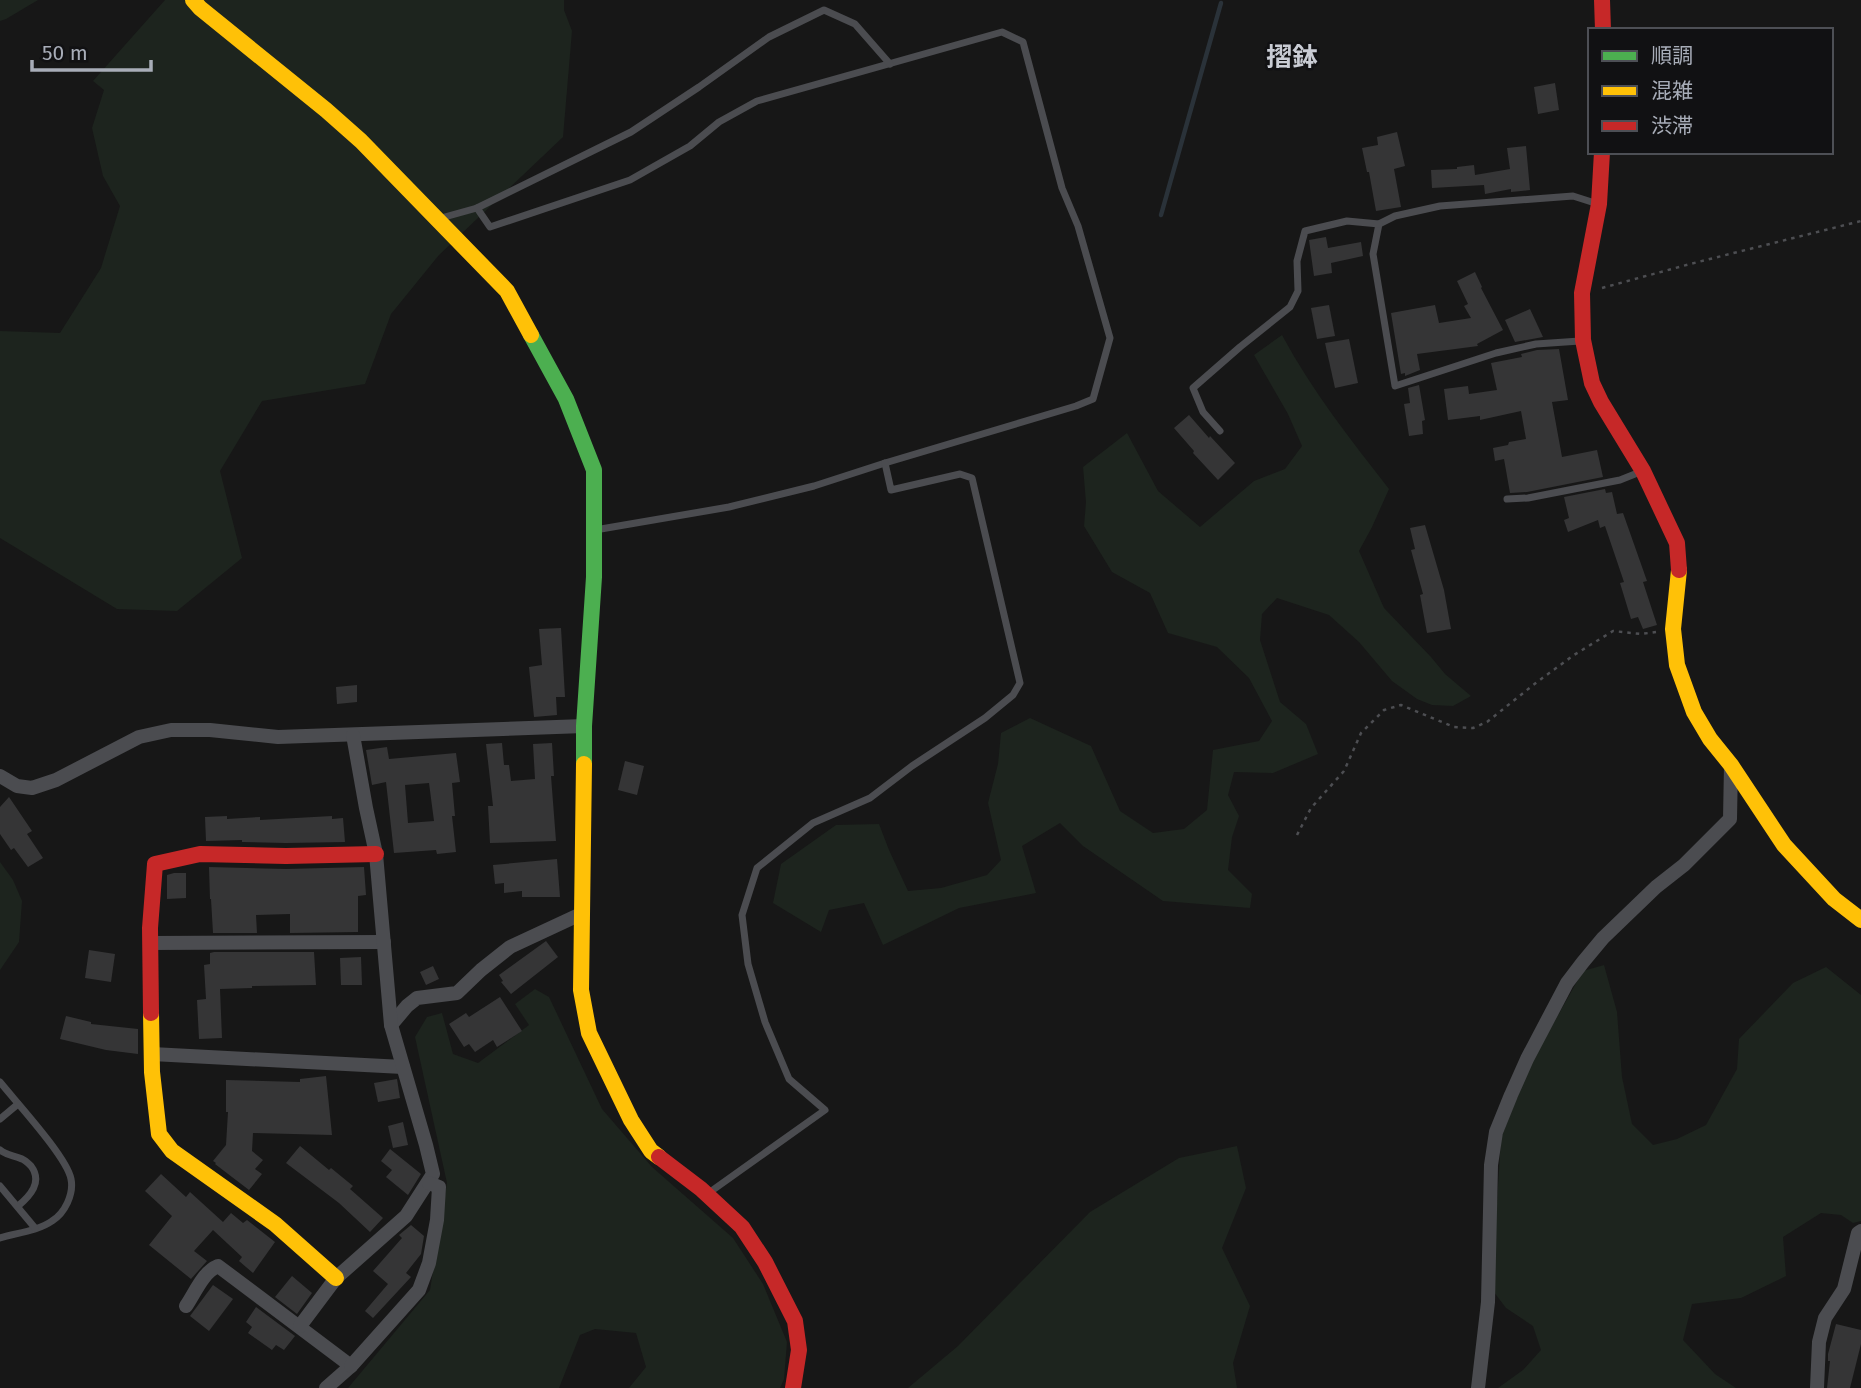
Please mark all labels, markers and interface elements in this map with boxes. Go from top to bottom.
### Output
scale bar [32,28,150,72]
legend [1588,28,1833,154]
text: 50 m [42,40,88,66]
district label: 摺鉢 [1266,42,1318,73]
text: 順調 [1651,43,1693,69]
text: 混雑 [1651,78,1693,104]
text: 渋滞 [1651,113,1693,139]

